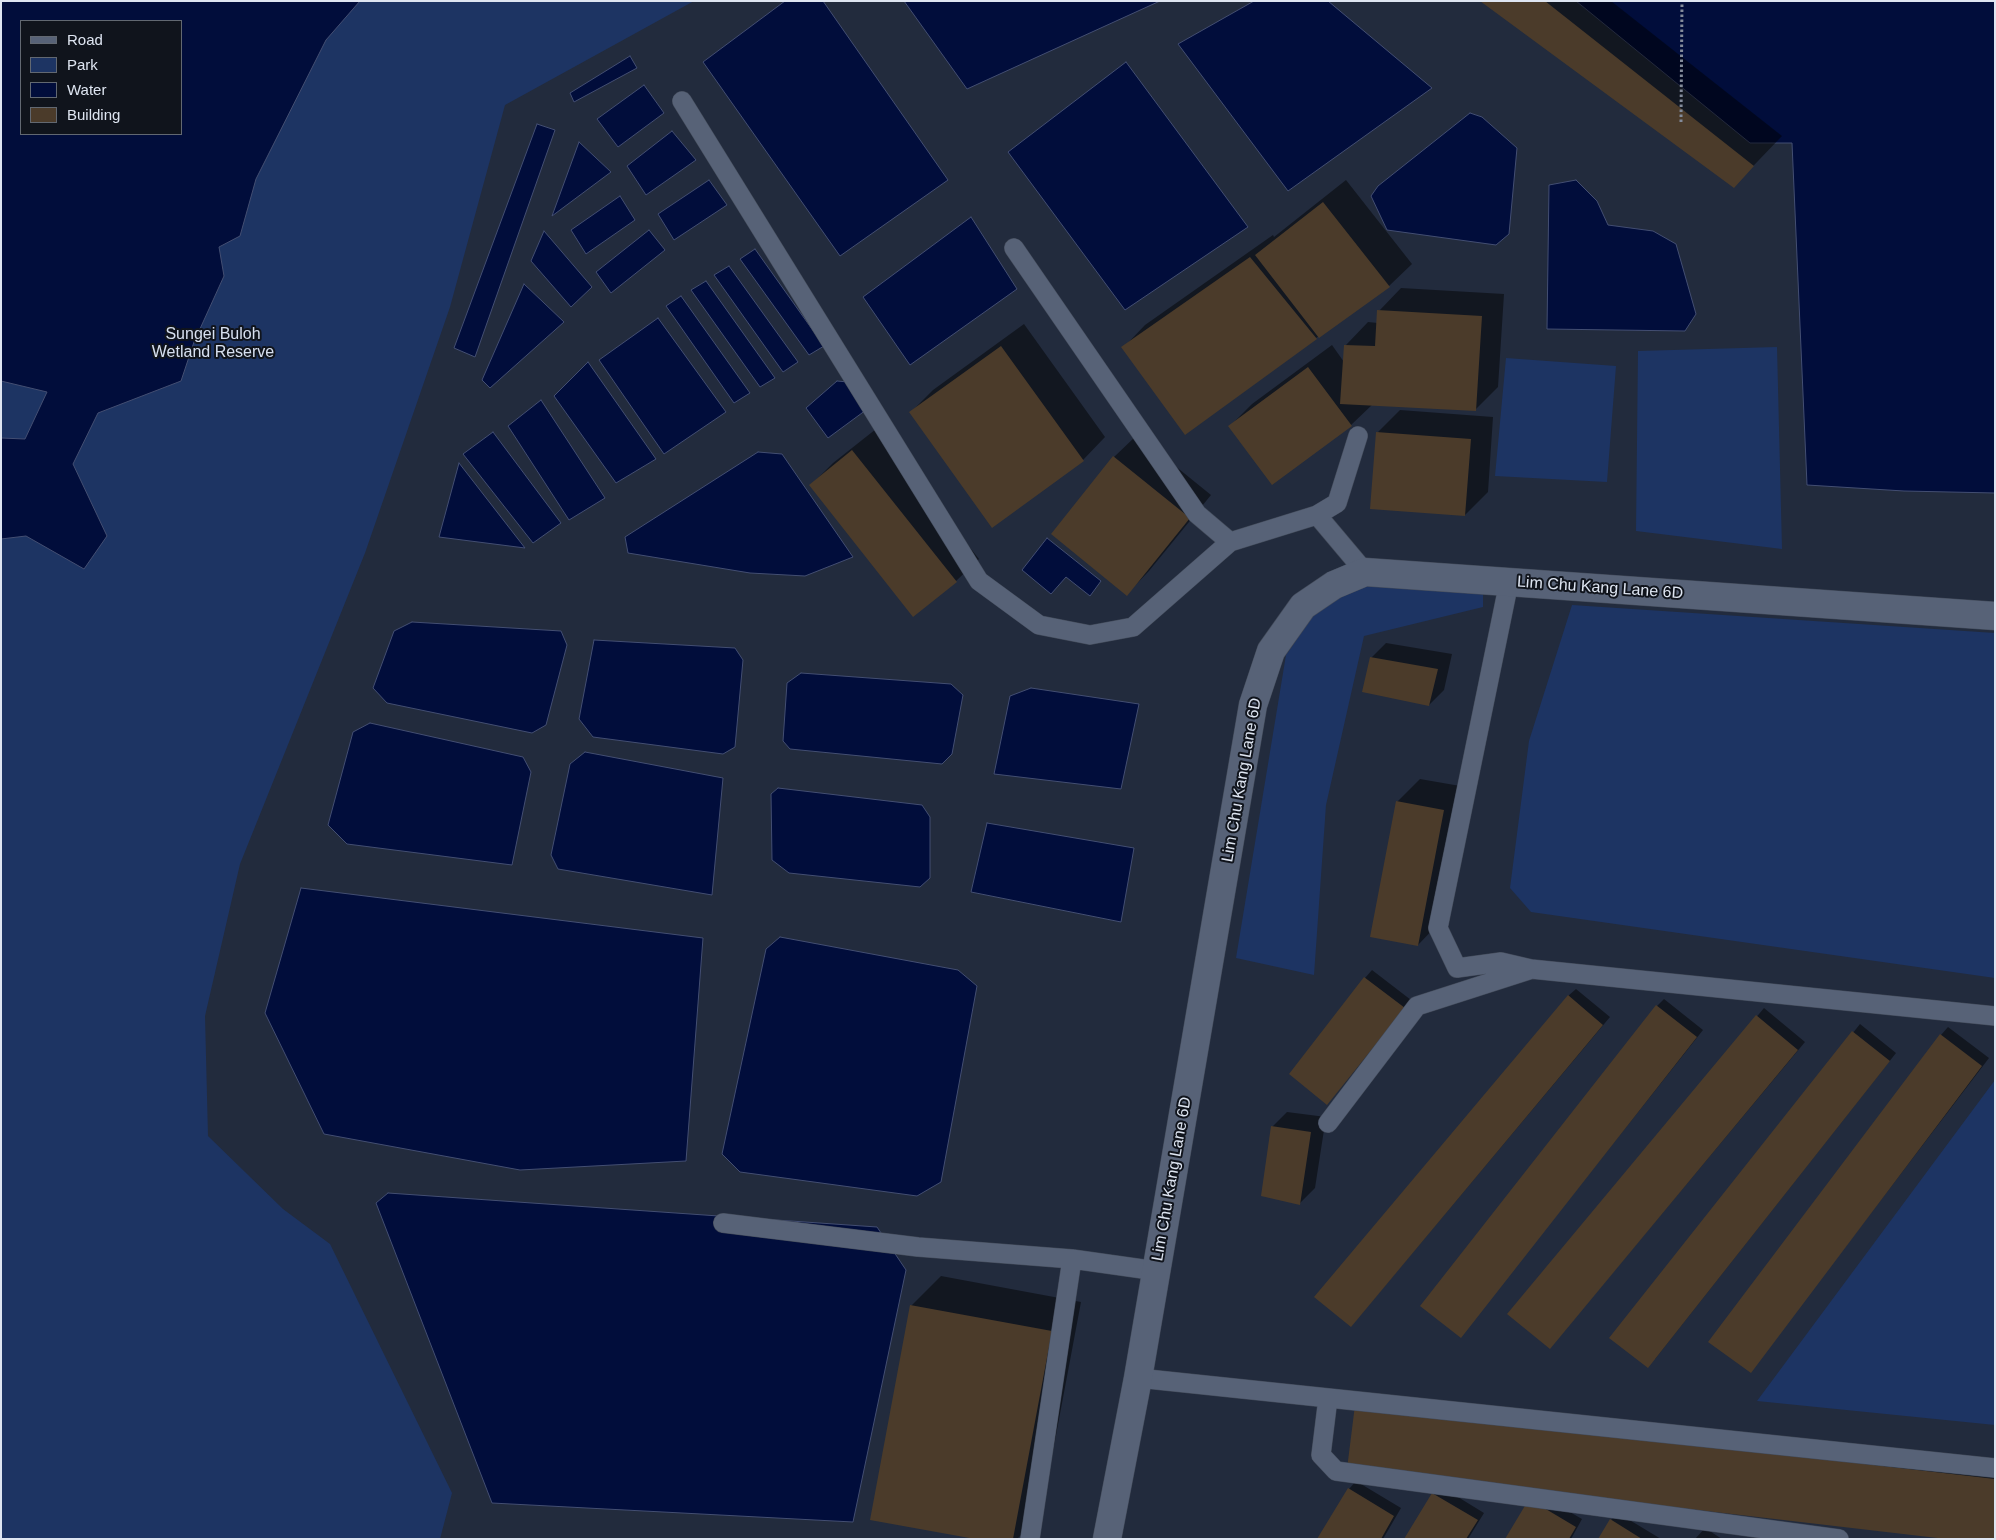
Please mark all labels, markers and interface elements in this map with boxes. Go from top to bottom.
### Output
legend [20,20,182,135]
text: Road [67,31,103,48]
text: Park [67,56,98,73]
text: Water [67,81,106,98]
text: Building [67,106,120,123]
park label: Sungei Buloh Wetland Reserve [152,325,274,363]
street label: Lim Chu Kang Lane 6D [1516,573,1684,603]
street label: Lim Chu Kang Lane 6D [1218,696,1266,864]
street label: Lim Chu Kang Lane 6D [1148,1095,1196,1263]

